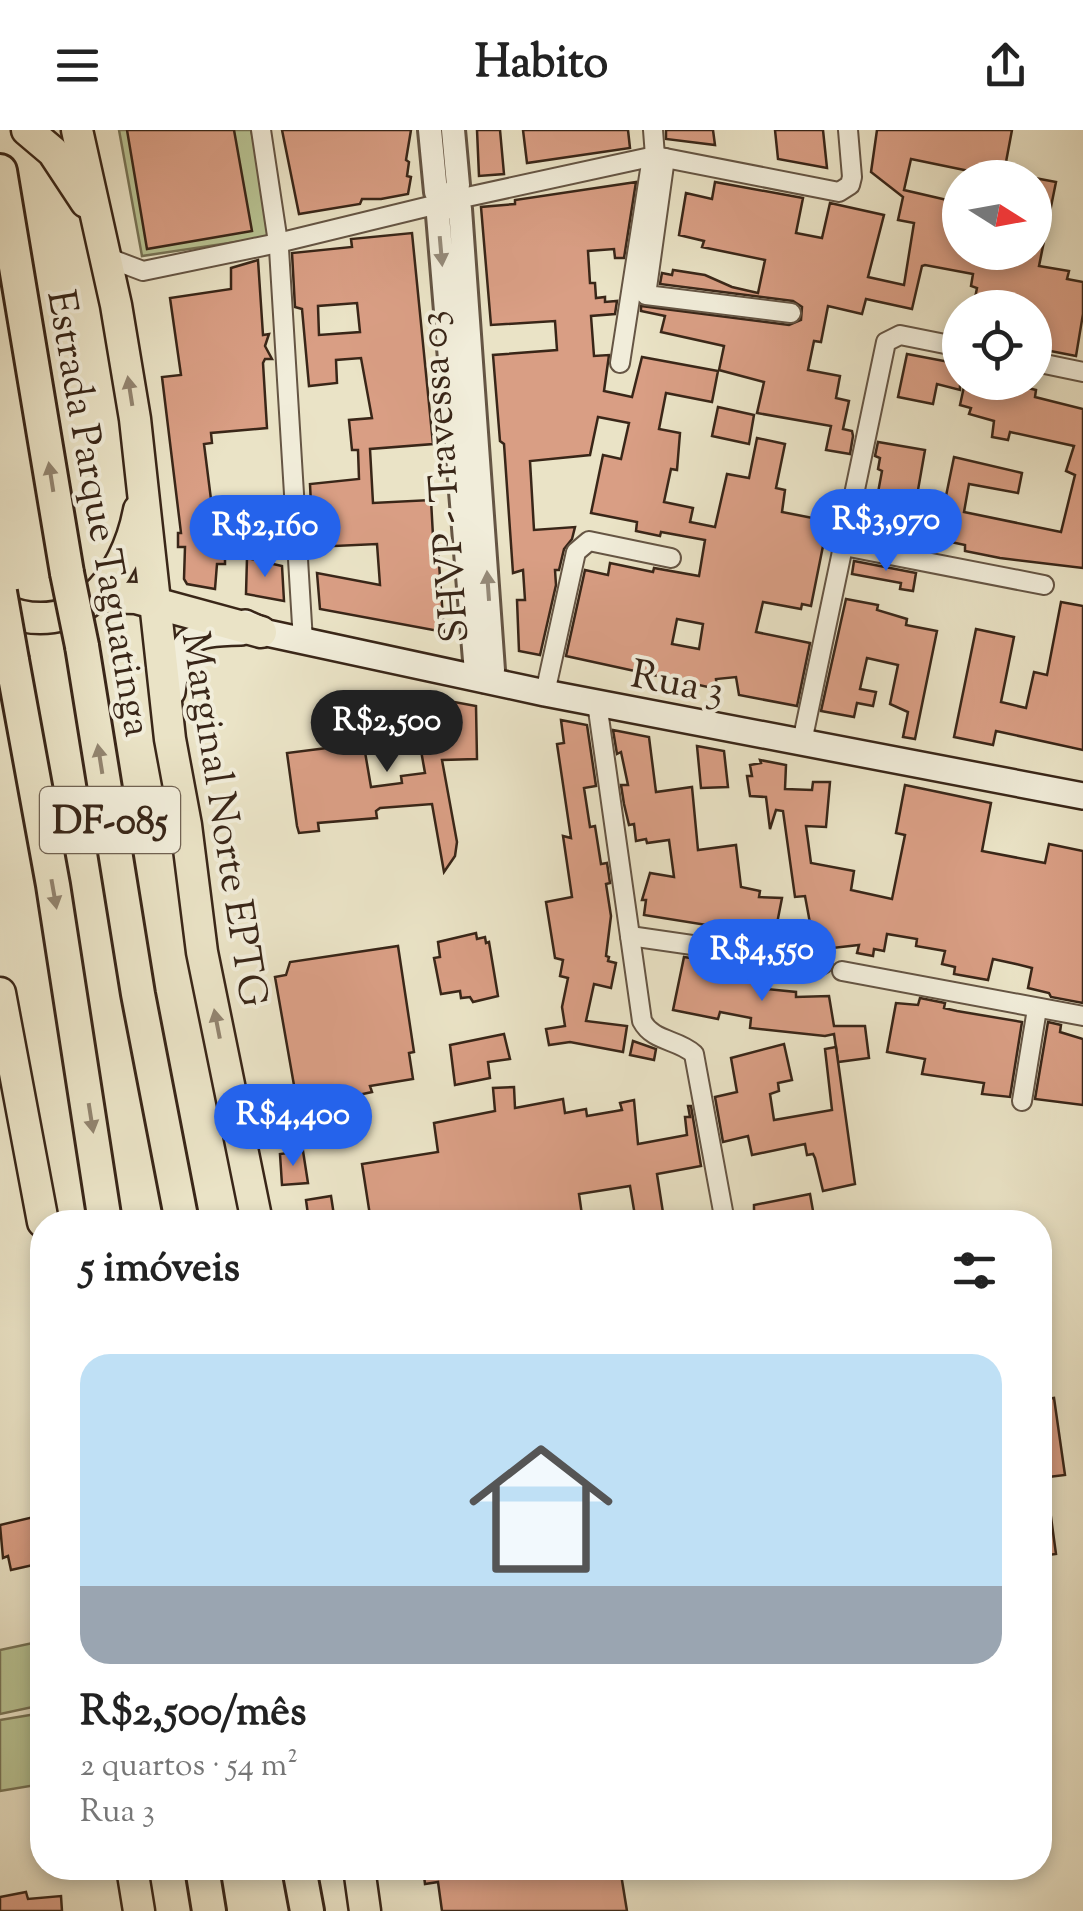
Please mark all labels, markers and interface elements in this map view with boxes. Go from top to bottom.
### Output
text: Habito [475,33,608,98]
icon: menu [50,38,105,93]
icon: share [978,38,1033,93]
north arrow [942,160,1052,270]
map controls [942,160,1052,400]
one-way arrow [433,236,449,268]
street label: Estrada Parque Taguatinga [29,286,164,741]
button: locate [942,290,1052,400]
street label: SHVP - Travessa 03 [406,309,487,645]
one-way arrow [122,375,137,406]
one-way arrow [43,461,58,492]
pin: R$3,970 [794,489,978,574]
pin: R$2,160 [173,495,357,580]
text: R$3,970 [832,498,940,544]
text: R$2,160 [212,504,318,550]
one-way arrow [479,570,495,602]
street label: Marginal Norte EPTG [164,628,279,1011]
street label: Rua 3 [626,648,729,722]
pin: R$2,500 [295,690,479,775]
text: R$2,500 [333,699,441,745]
one-way arrow [92,743,107,774]
road number: DF-085 [40,787,180,853]
one-way arrow [47,878,62,910]
pin: R$4,550 [670,919,854,1004]
text: R$4,550 [710,928,814,974]
one-way arrow [208,1008,224,1039]
pin: R$4,400 [201,1084,385,1169]
text: R$4,400 [236,1093,350,1139]
one-way arrow [84,1103,99,1134]
text: 5 imóveis [80,1240,240,1300]
icon: filters [947,1243,1002,1298]
icon: home [451,1419,631,1599]
text: R$2,500/mês [80,1684,306,1744]
text: 2 quartos · 54 m² [80,1744,298,1790]
text: Rua 3 [80,1790,155,1836]

